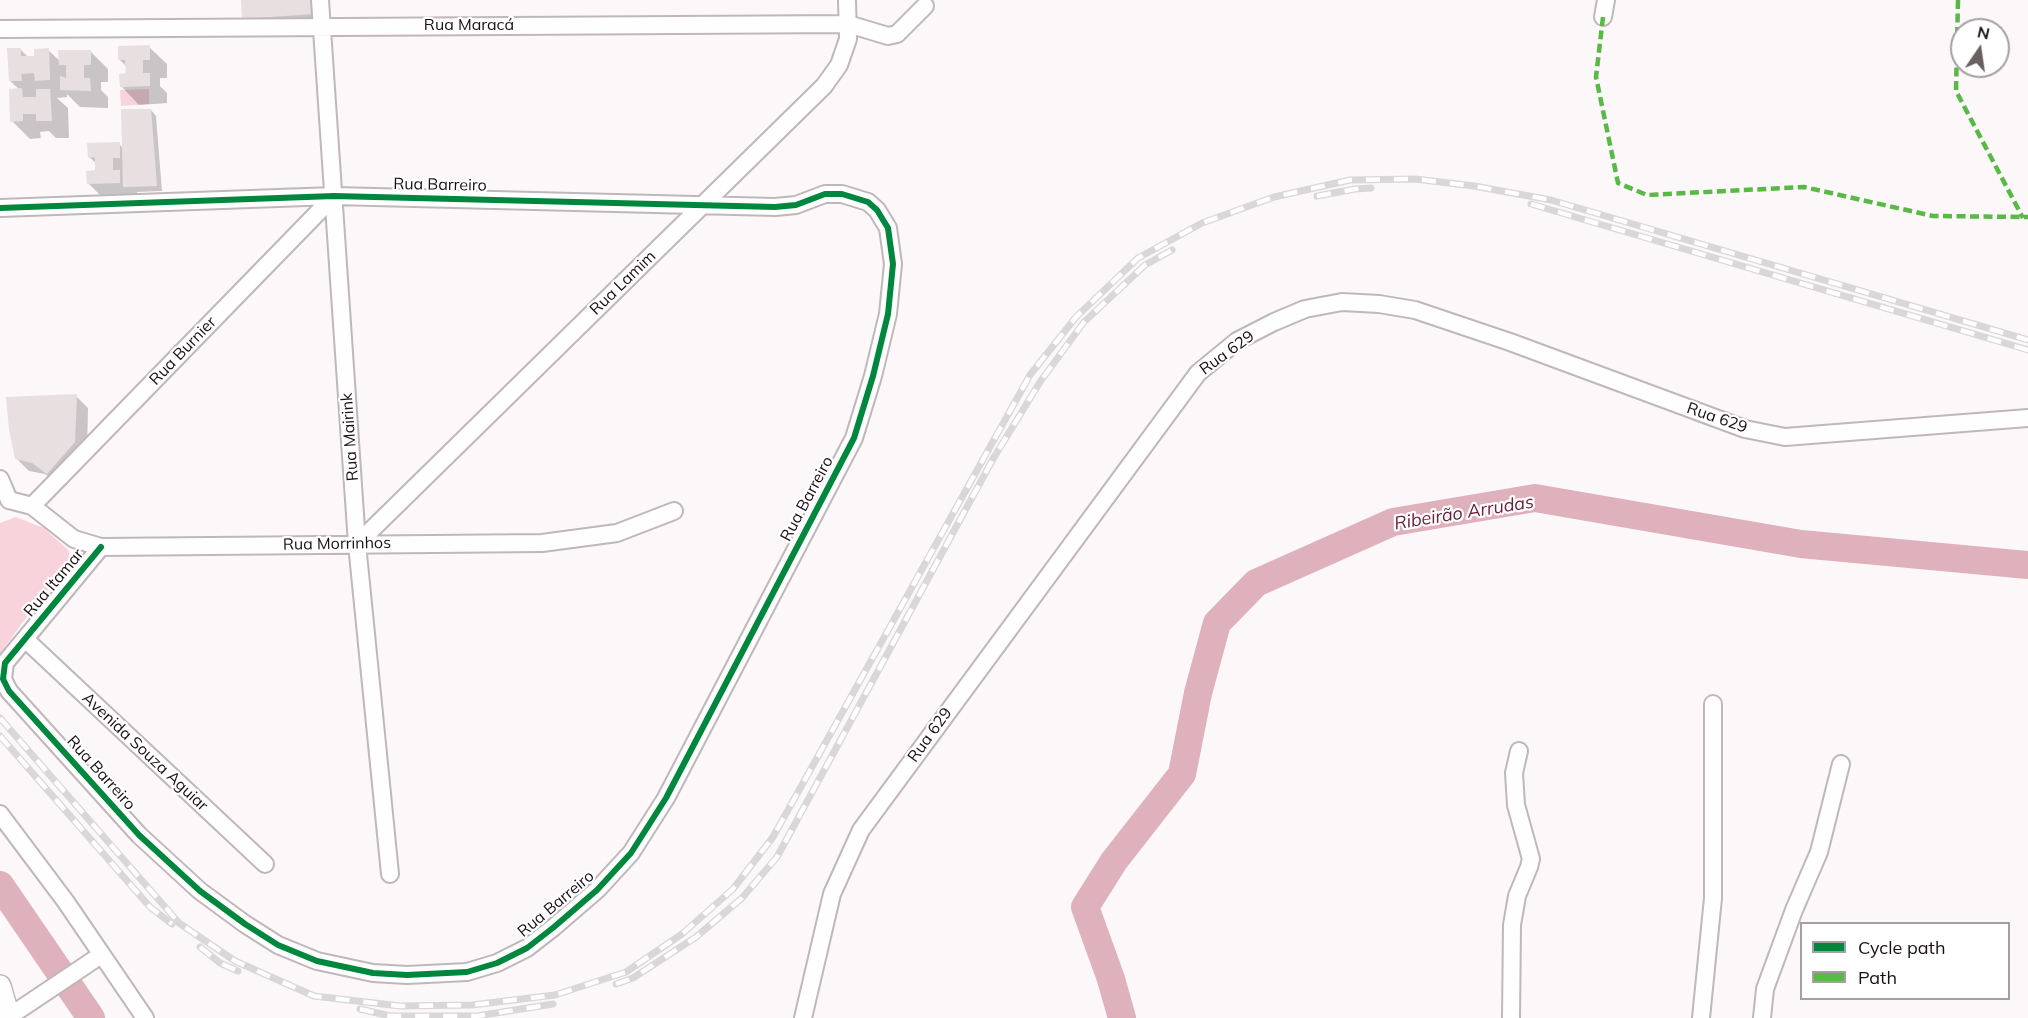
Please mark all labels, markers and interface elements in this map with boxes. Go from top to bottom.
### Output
street label: Rua Maracá [424,15,514,35]
north arrow [1950,18,2010,78]
text: N [1975,21,1992,44]
street label: Rua Barreiro [393,175,487,195]
street label: Rua Lamim [586,247,660,319]
street label: Rua Burnier [146,313,220,389]
street label: Rua 629 [1196,327,1258,379]
street label: Rua Mairink [337,392,363,482]
street label: Rua 629 [1684,399,1750,437]
street label: Rua Barreiro [777,453,837,545]
water label: Ribeirão Arrudas [1393,491,1535,535]
street label: Rua Morrinhos [283,533,391,555]
street label: Rua Itamar [20,545,88,621]
street label: Avenida Souza Aguiar [78,689,212,815]
street label: Rua 629 [904,704,956,766]
street label: Rua Barreiro [63,732,139,814]
street label: Rua Barreiro [514,867,598,941]
legend [1800,922,2010,1000]
text: Cycle path [1858,936,1945,959]
text: Path [1858,966,1897,989]

